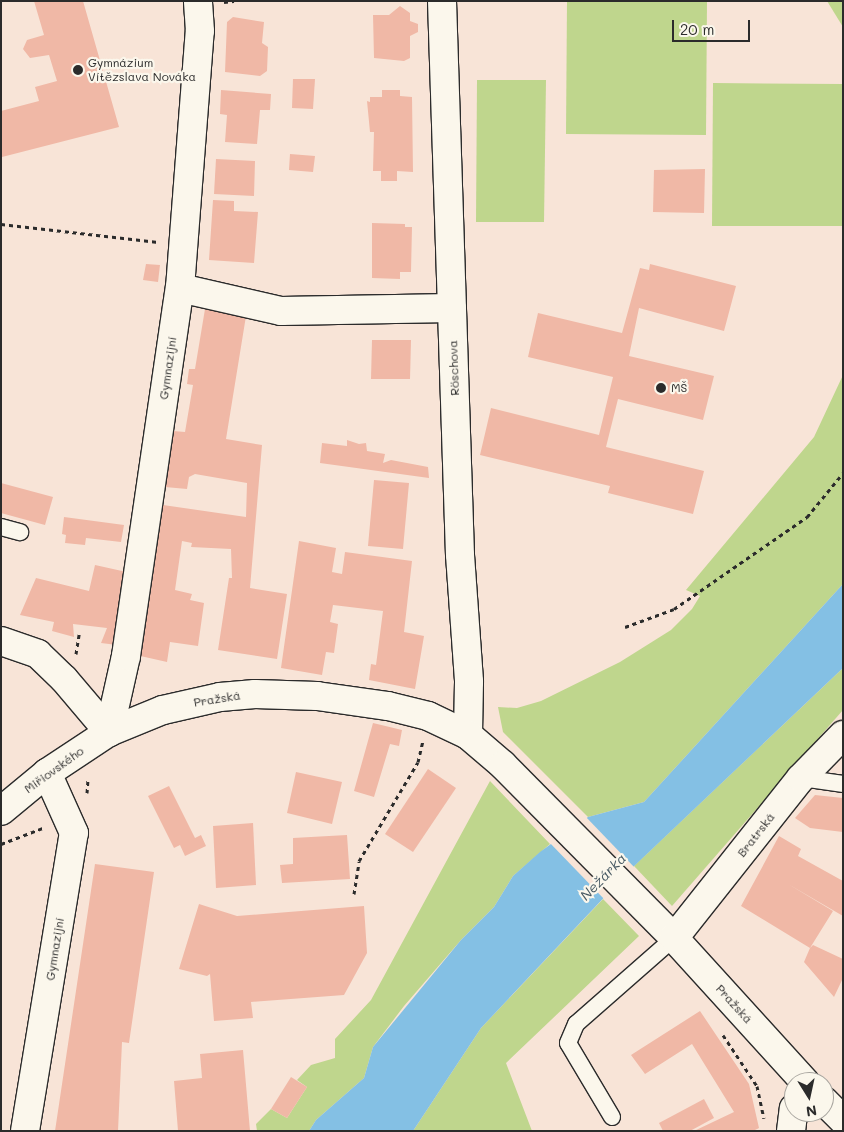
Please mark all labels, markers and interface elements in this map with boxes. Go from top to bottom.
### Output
scale bar [674,10,752,42]
text: 20 m [680,19,714,39]
place label: Gymnázium Vítězslava Nováka [88,56,196,84]
marker: Gymnázium Vítězslava Nováka [72,64,84,76]
street label: Gymnazijní [156,335,180,401]
street label: Röschova [446,340,462,396]
place label: MŠ [671,381,687,395]
marker: MŠ [655,382,667,394]
street label: Pražská [193,688,241,710]
street label: Miřiovského [21,744,87,796]
street label: Bratrská [734,810,778,860]
water label: Nežárka [577,850,629,904]
street label: Gymnazijní [43,916,67,982]
street label: Pražská [713,982,755,1026]
north arrow [784,1072,834,1122]
text: N [805,1101,818,1122]

